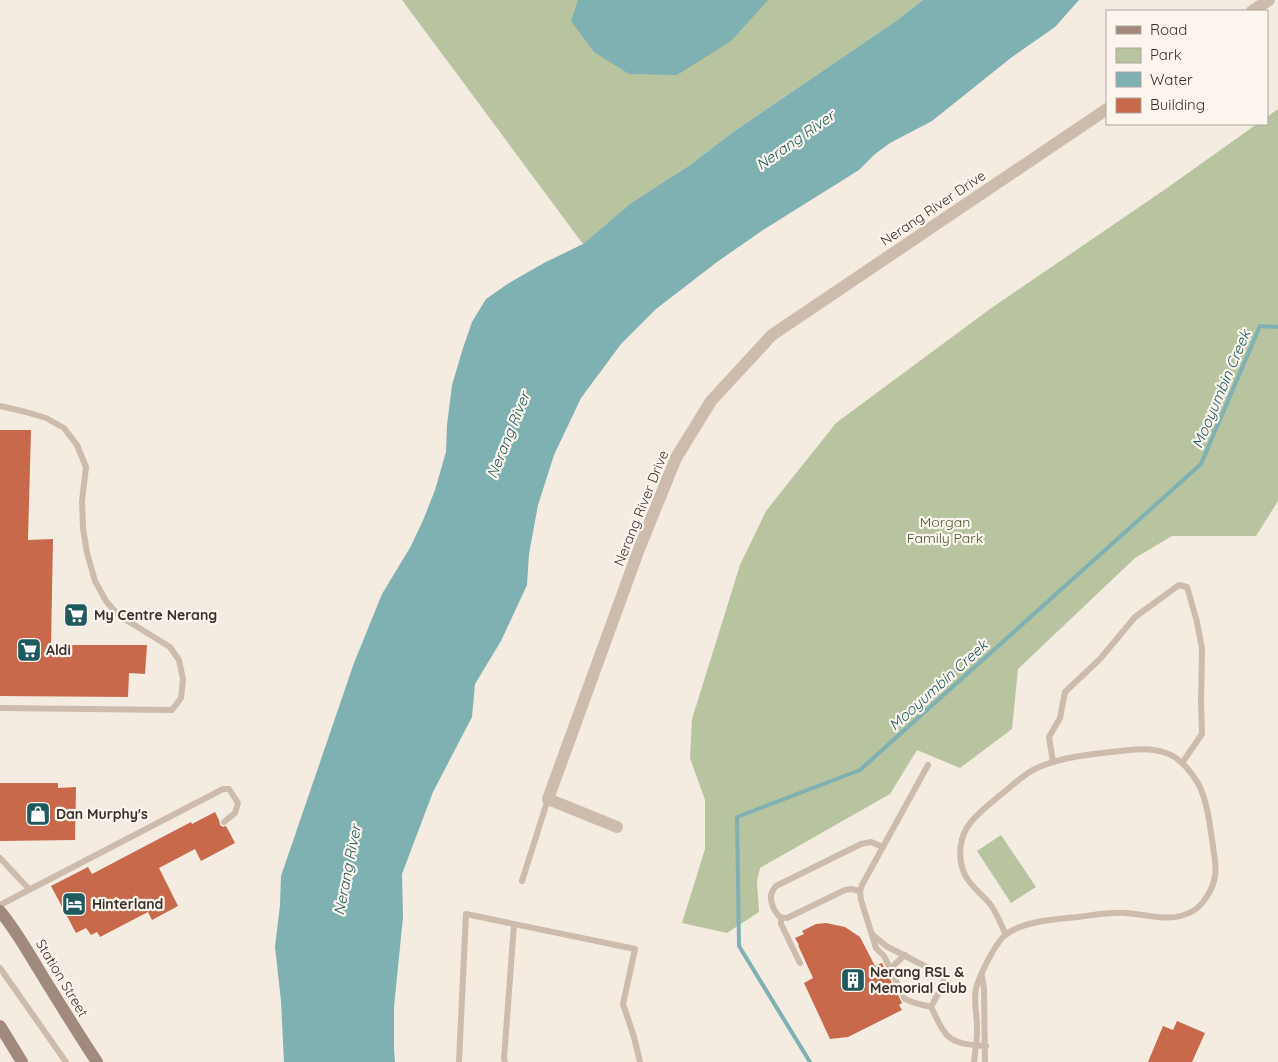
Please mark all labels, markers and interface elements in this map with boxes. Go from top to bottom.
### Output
legend [1106,10,1268,125]
text: Road [1150,20,1187,39]
text: Park [1150,45,1182,64]
text: Water [1150,70,1193,89]
text: Building [1150,95,1205,114]
water label: Nerang River [752,105,840,174]
street label: Nerang River Drive [877,166,989,250]
water label: Mooyumbin Creek [1188,325,1255,451]
water label: Nerang River [482,387,535,481]
street label: Nerang River Drive [610,448,672,568]
park label: Morgan Family Park [907,513,983,547]
supermarket icon: My Centre Nerang [63,602,89,628]
place label: My Centre Nerang [94,606,217,624]
water label: Mooyumbin Creek [885,634,993,734]
supermarket icon: Aldi [16,637,42,663]
place label: Aldi [46,641,71,659]
shop icon: Dan Murphy's [25,801,51,827]
place label: Dan Murphy's [56,805,148,823]
water label: Nerang River [329,821,365,917]
hotel icon: Hinterland [61,891,87,917]
place label: Hinterland [92,895,163,913]
street label: Station Street [32,936,92,1020]
place label: Nerang RSL & Memorial Club [870,963,967,997]
building icon: Nerang RSL & Memorial Club [840,967,866,993]

